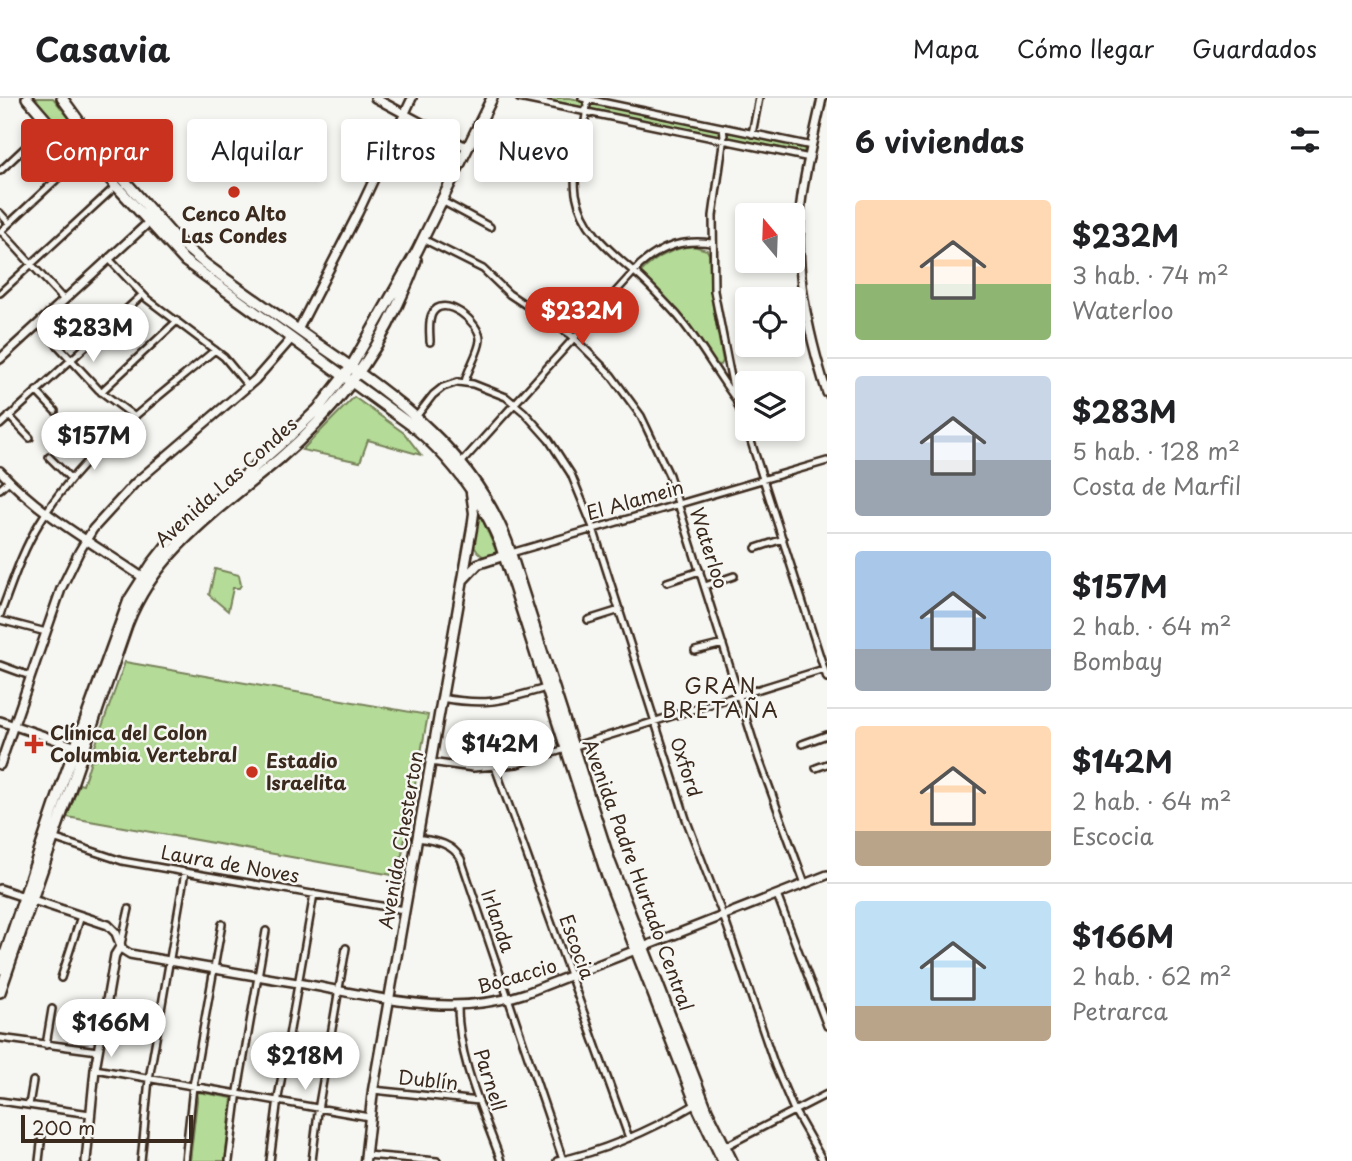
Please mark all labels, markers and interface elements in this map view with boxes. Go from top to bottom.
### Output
text: Casavia [35,23,170,73]
text: Mapa [913,30,979,66]
text: Cómo llegar [1017,30,1154,66]
text: Guardados [1192,30,1317,66]
text: 6 viviendas [855,118,1024,163]
chip: Comprar [21,119,173,182]
chip: Alquilar [187,119,327,182]
chip: Filtros [341,119,460,182]
chip: Nuevo [474,119,593,182]
icon: filters [1286,121,1324,159]
marker: Cenco Alto Las Condes [226,184,242,200]
place label: Cenco Alto Las Condes [181,199,287,249]
north arrow [735,203,805,273]
map controls [735,203,805,441]
text: $232M [1072,212,1179,257]
icon: home [911,228,995,312]
text: 3 hab. · 74 m² [1072,257,1229,292]
button: locate [735,287,805,357]
pin: $232M [533,288,631,347]
text: $232M [541,292,623,327]
text: Waterloo [1072,292,1173,327]
pin: $283M [44,304,142,364]
text: $283M [53,309,133,344]
button: layers [735,371,805,441]
text: $283M [1072,388,1177,433]
icon: home [911,404,995,488]
street label: Avenida Las Condes [148,410,303,553]
pin: $157M [45,412,143,472]
text: $157M [57,417,131,452]
text: 5 hab. · 128 m² [1072,433,1240,468]
text: Costa de Marfil [1072,468,1241,503]
street label: El Alamein [583,472,687,526]
street label: Waterloo [684,503,736,592]
text: $157M [1072,563,1168,608]
icon: home [911,579,995,663]
text: 2 hab. · 64 m² [1072,608,1232,643]
text: Bombay [1072,643,1163,678]
district label: GRAN BRETAÑA [662,669,780,725]
place label: Clínica del Colon Columbia Vertebral [50,718,237,768]
pin: $142M [451,720,549,780]
text: $142M [461,725,539,760]
street label: Oxford [664,733,710,800]
marker: Clínica del Colon Columbia Vertebral [24,734,44,754]
street label: Avenida Padre Hurtado Central [577,735,701,1015]
text: $142M [1072,738,1173,783]
place label: Estadio Israelita [266,746,347,796]
street label: Avenida Chesterton [371,749,429,931]
icon: home [911,754,995,838]
marker: Estadio Israelita [244,764,260,780]
text: 2 hab. · 64 m² [1072,783,1232,818]
text: Escocia [1072,818,1154,853]
street label: Laura de Noves [159,837,301,889]
street label: Irlanda [475,885,523,956]
street label: Escocia [553,910,603,983]
text: $166M [1072,913,1174,958]
icon: home [911,929,995,1013]
street label: Bocaccio [474,950,560,1000]
text: 2 hab. · 62 m² [1072,958,1232,993]
text: Petrarca [1072,993,1168,1028]
pin: $166M [62,1000,160,1059]
text: $166M [72,1004,150,1039]
pin: $218M [256,1032,354,1092]
text: $218M [267,1037,343,1072]
street label: Parnell [468,1045,514,1114]
street label: Dublín [396,1062,460,1096]
scale bar [21,1112,192,1144]
text: 200 m [32,1113,95,1141]

